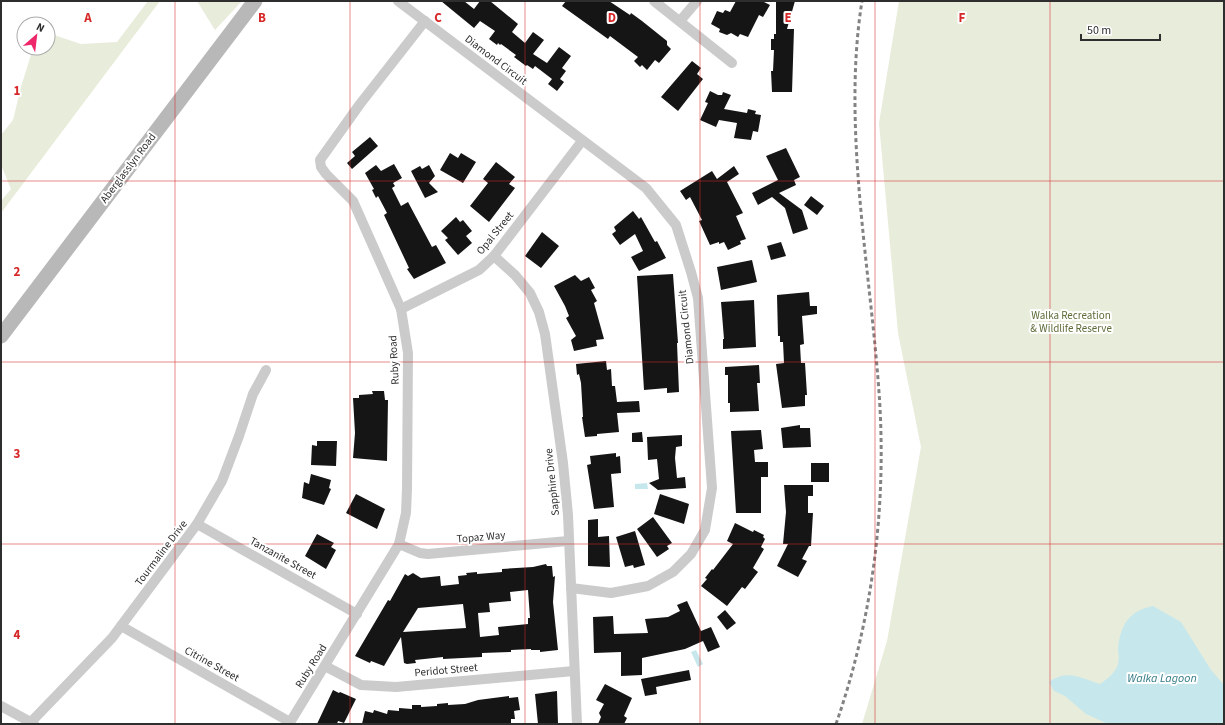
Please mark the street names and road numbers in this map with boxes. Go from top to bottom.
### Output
street label: Diamond Circuit [462,32,530,89]
street label: Aberglasslyn Road [97,130,159,206]
street label: Opal Street [473,208,517,258]
street label: Diamond Circuit [675,289,697,365]
street label: Ruby Road [385,335,403,385]
street label: Sapphire Drive [541,447,563,516]
street label: Tourmaline Drive [131,517,191,589]
street label: Topaz Way [456,527,506,547]
street label: Tanzanite Street [247,533,319,583]
street label: Ruby Road [292,641,330,691]
street label: Citrine Street [182,643,242,685]
street label: Peridot Street [414,660,478,680]

